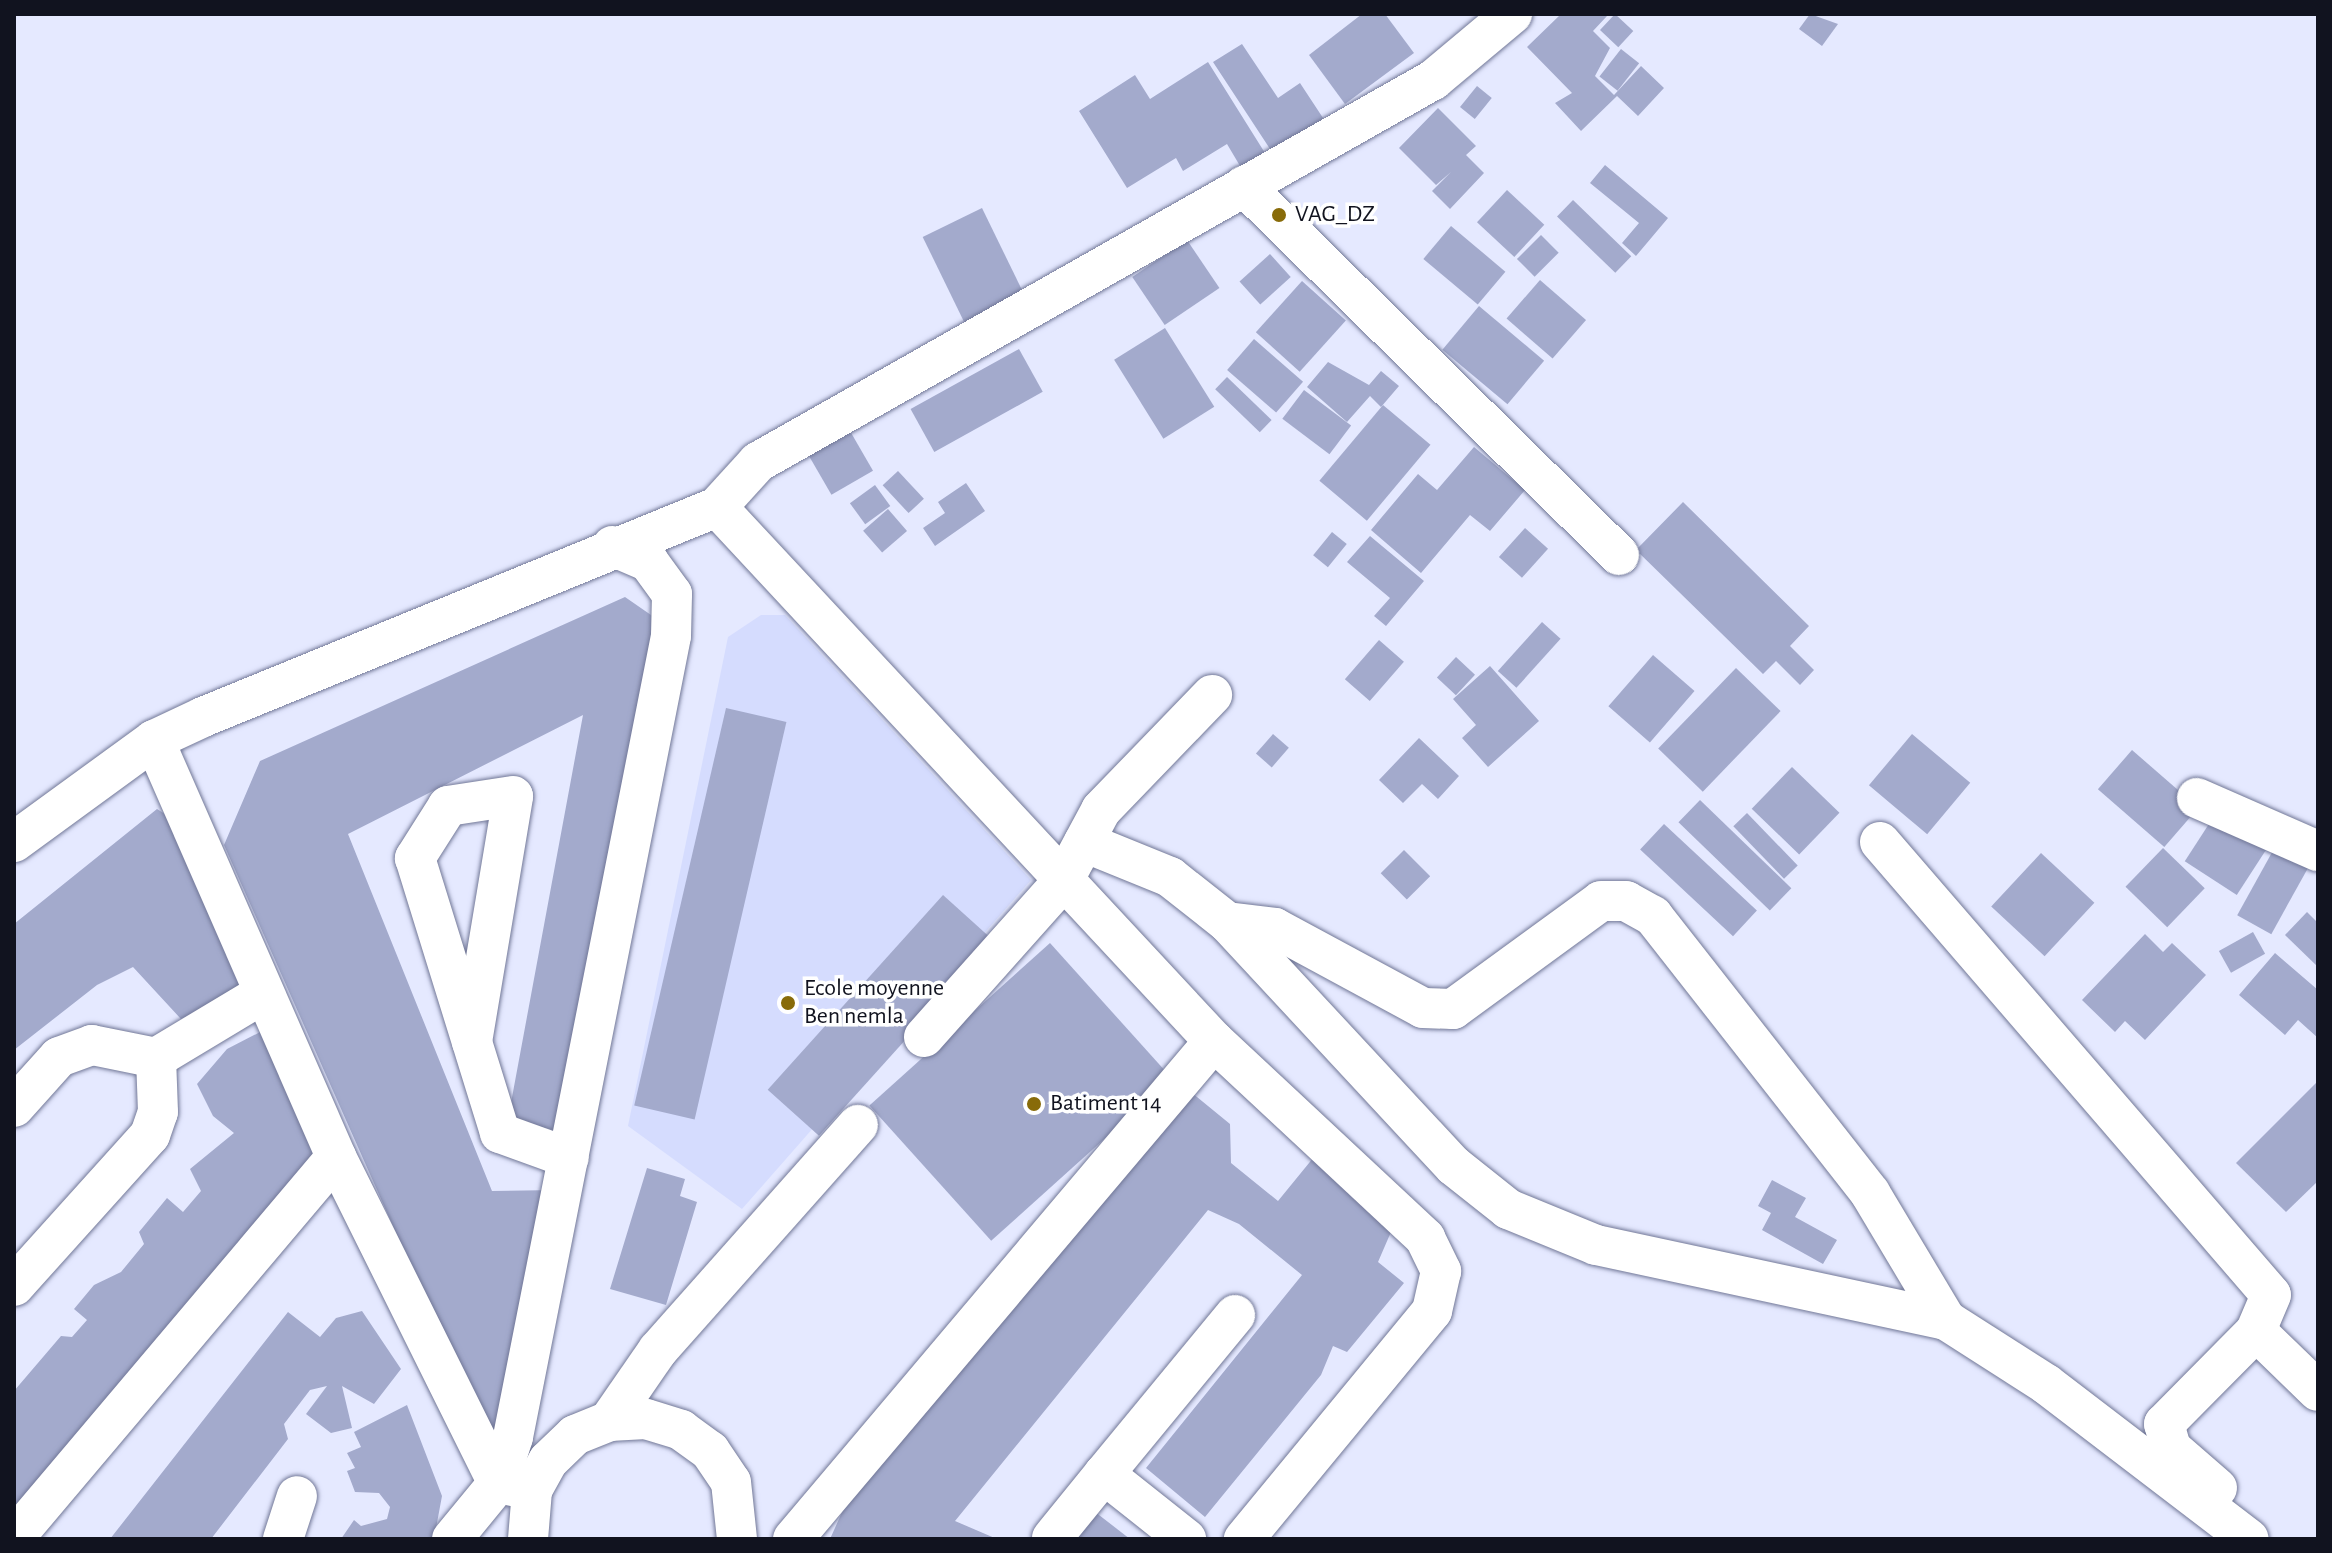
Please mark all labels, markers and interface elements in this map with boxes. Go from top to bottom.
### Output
place label: VAG_DZ [1295,201,1375,229]
marker: VAG_DZ [1270,206,1288,224]
place label: Ecole moyenne Ben nemla [804,975,944,1031]
marker: Ecole moyenne Ben nemla [779,994,797,1012]
place label: Batiment 14 [1050,1090,1162,1118]
marker: Batiment 14 [1025,1095,1043,1113]

